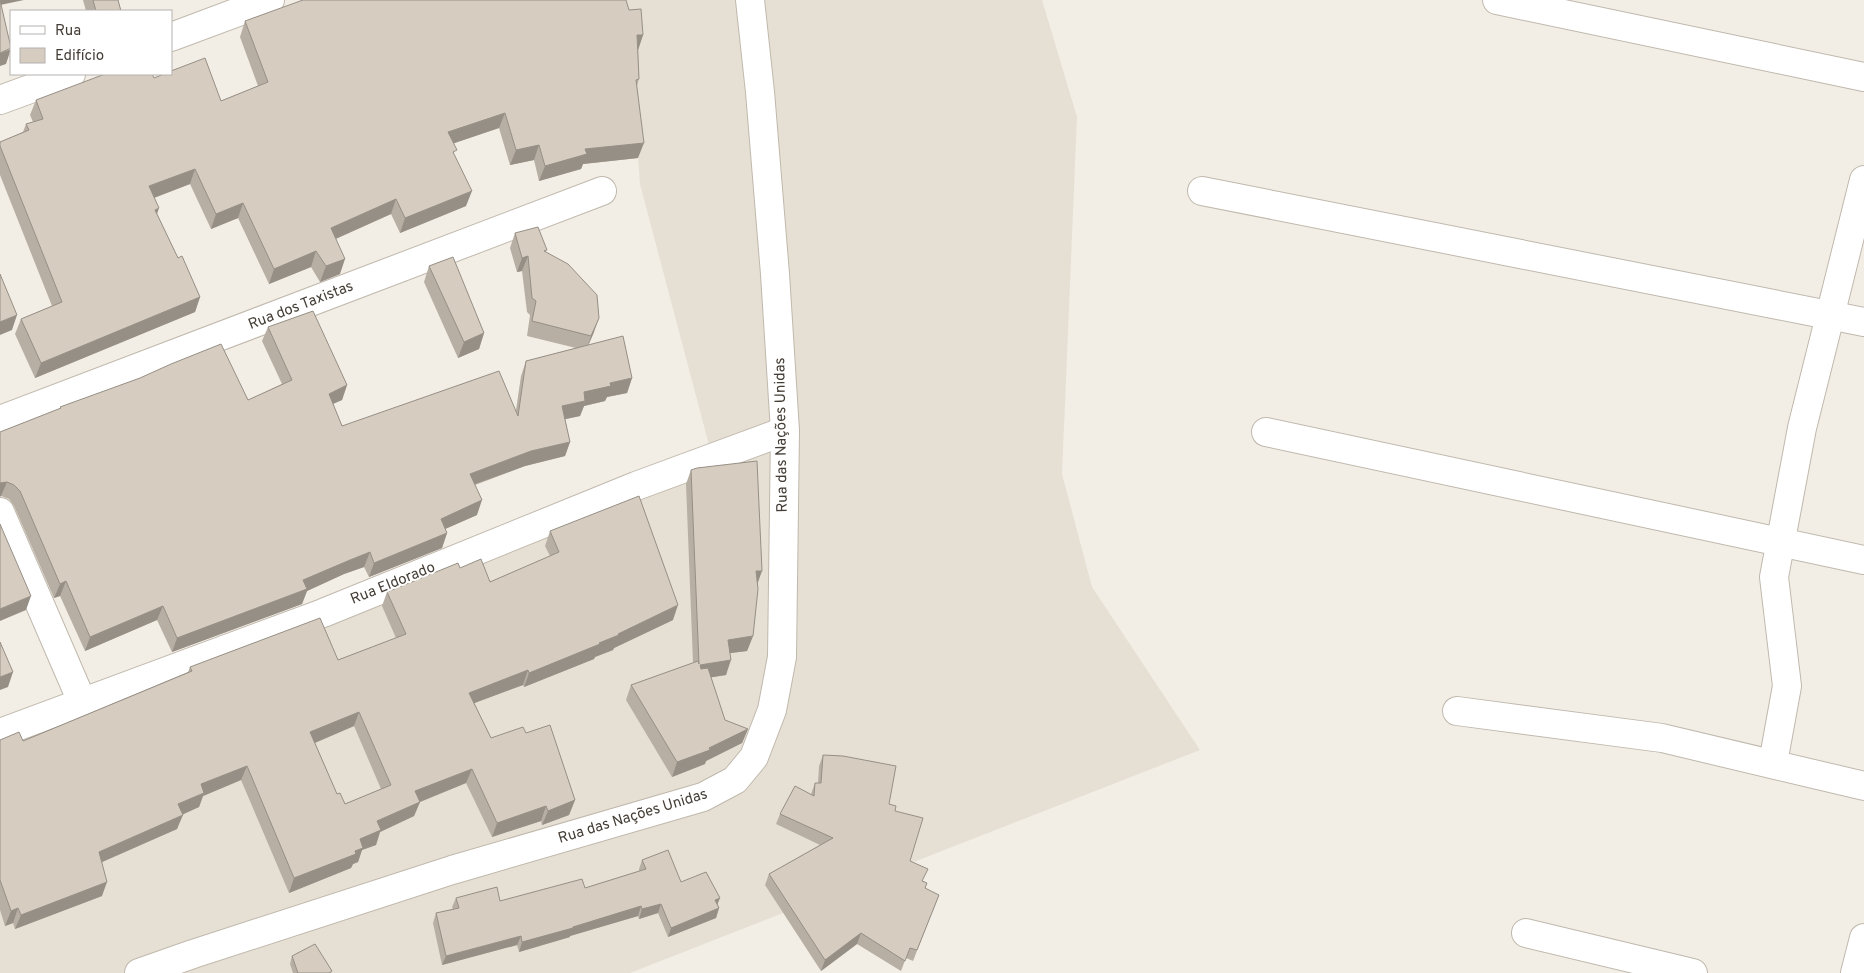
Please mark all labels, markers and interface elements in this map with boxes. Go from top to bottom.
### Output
legend [10,10,172,75]
text: Rua [55,22,81,41]
text: Edifício [55,47,104,66]
street label: Rua dos Taxistas [246,277,356,335]
street label: Rua das Nações Unidas [771,357,793,513]
street label: Rua Eldorado [348,558,438,610]
street label: Rua das Nações Unidas [556,785,710,849]

